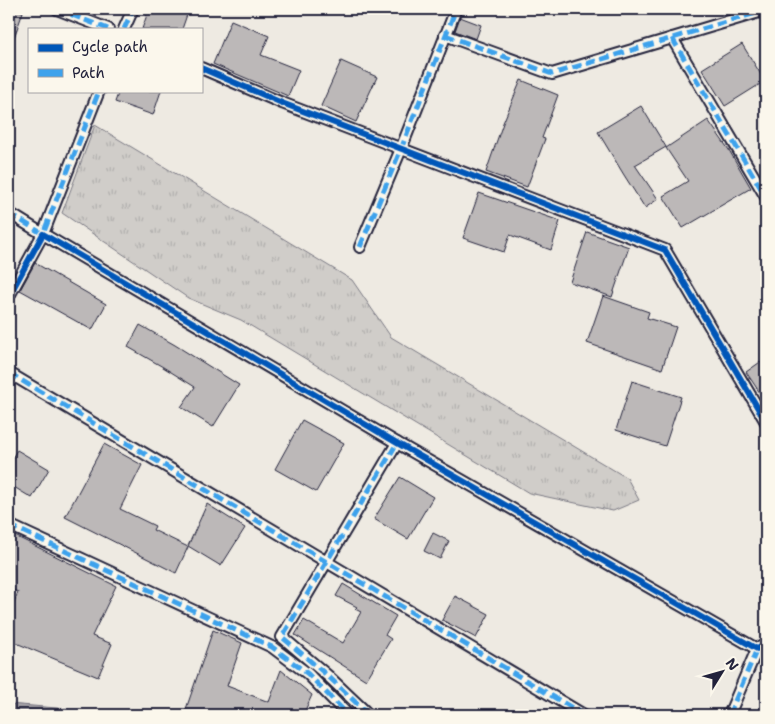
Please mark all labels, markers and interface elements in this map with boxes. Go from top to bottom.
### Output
legend [28,28,202,92]
text: Cycle path [72,37,148,57]
text: Path [72,63,105,83]
north arrow [698,646,748,696]
text: N [722,654,743,674]

